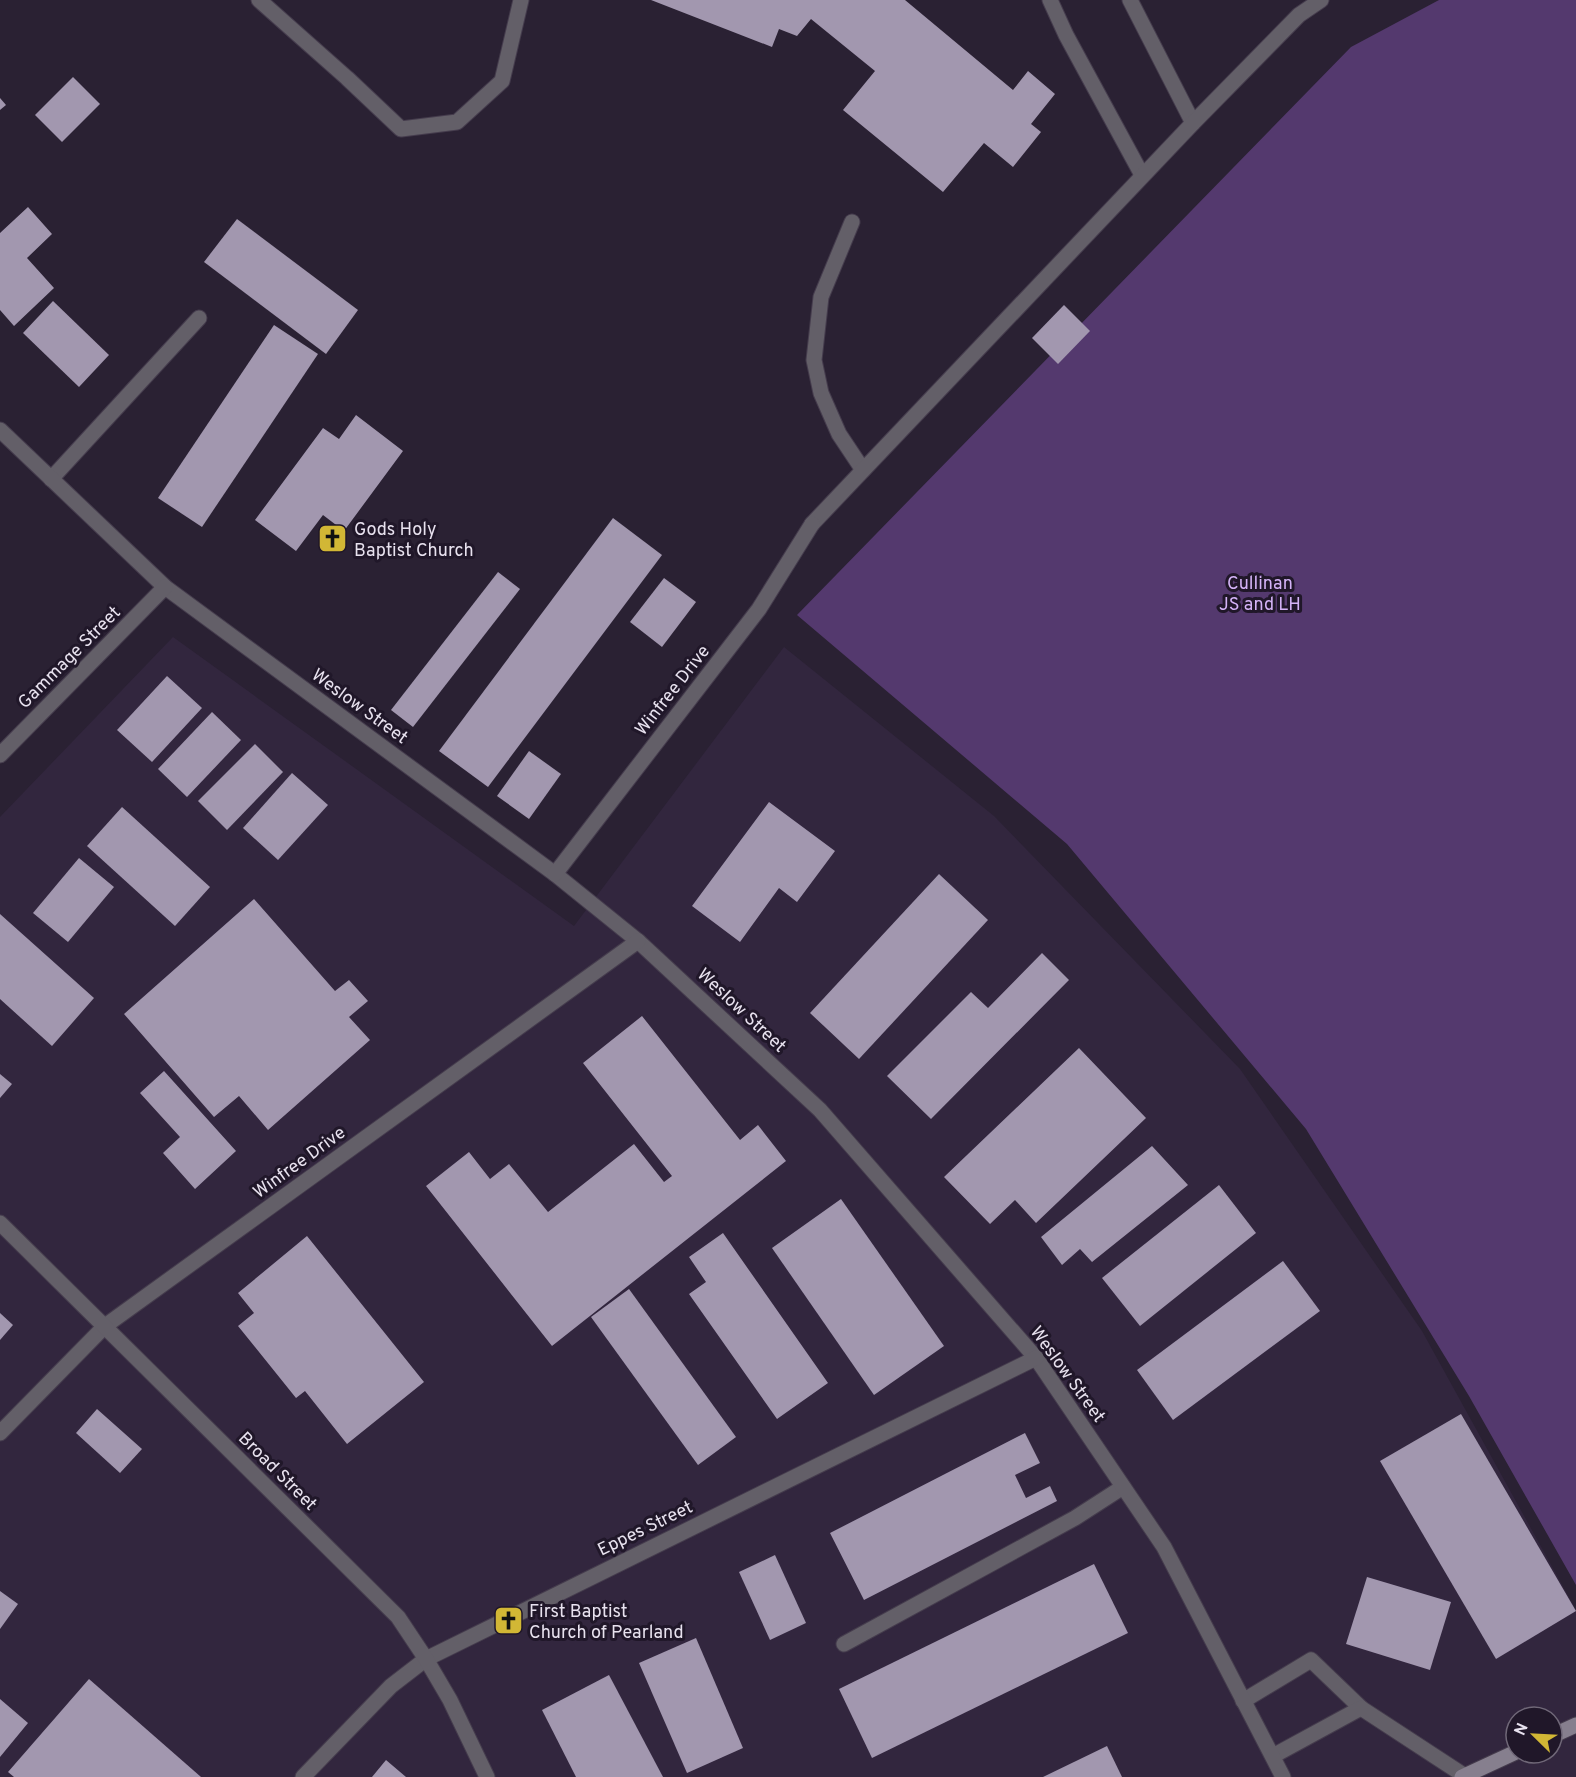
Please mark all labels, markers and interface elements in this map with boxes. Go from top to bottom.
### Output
place label: Gods Holy Baptist Church [354,519,474,563]
church icon: Gods Holy Baptist Church [317,523,349,555]
park label: Cullinan JS and LH [1219,573,1301,617]
street label: Gammage Street [14,602,126,714]
street label: Winfree Drive [631,641,716,741]
street label: Weslow Street [306,664,412,750]
street label: Weslow Street [691,964,790,1058]
street label: Winfree Drive [249,1122,351,1205]
street label: Weslow Street [1024,1322,1110,1428]
street label: Broad Street [233,1428,321,1516]
street label: Eppes Street [594,1496,697,1562]
place label: First Baptist Church of Pearland [529,1601,684,1645]
church icon: First Baptist Church of Pearland [492,1605,524,1637]
north arrow [1504,1705,1564,1765]
text: N [1511,1720,1534,1739]

